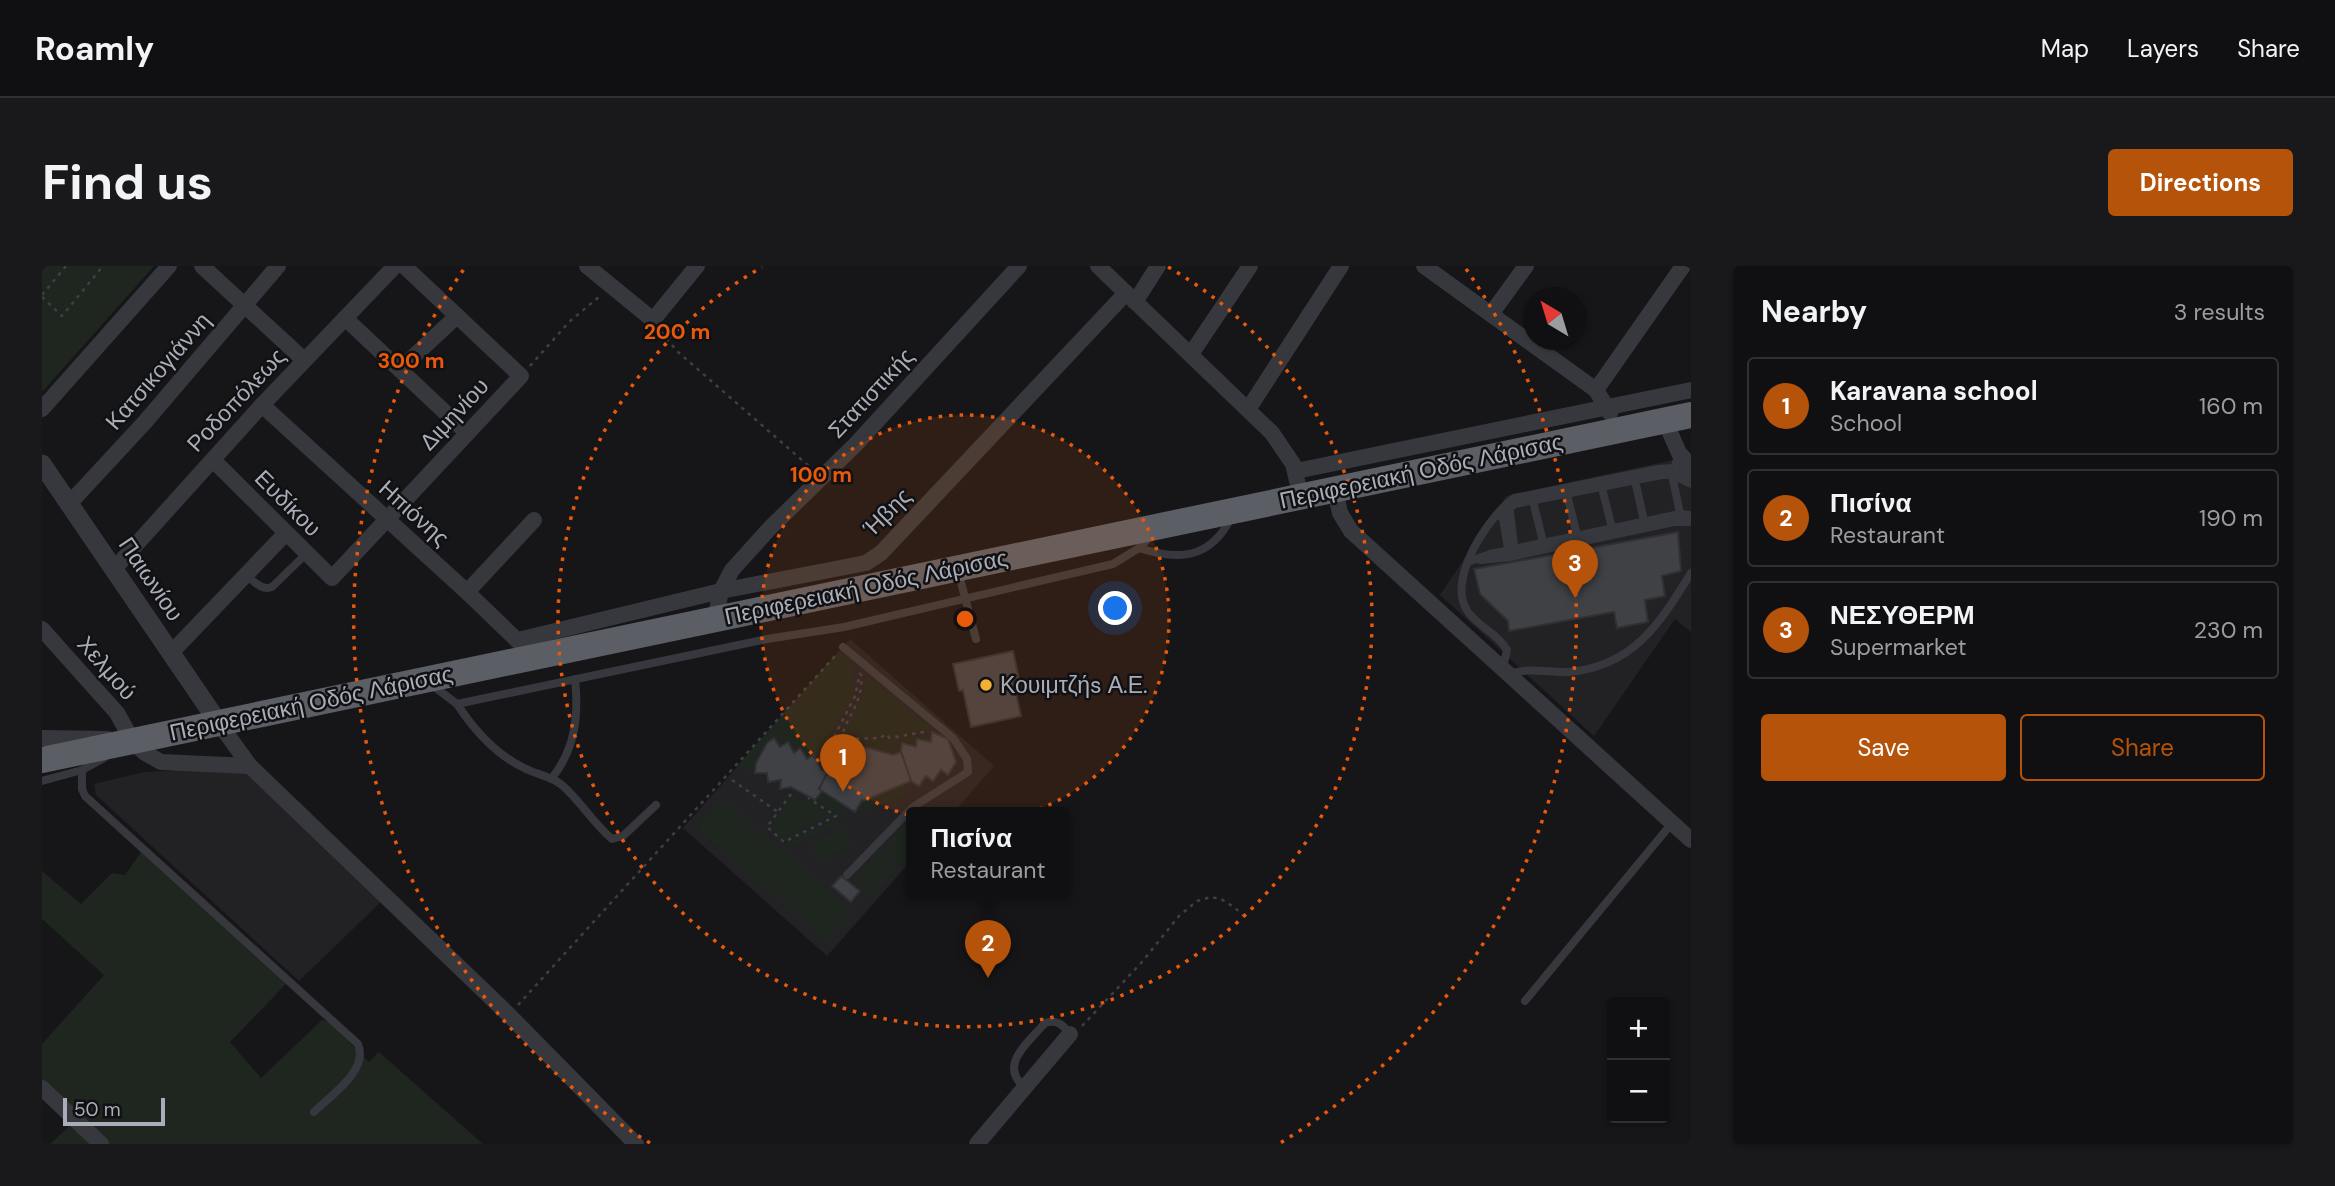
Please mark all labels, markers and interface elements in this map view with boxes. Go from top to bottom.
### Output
text: Roamly [35,27,154,70]
text: Map [2041,33,2089,64]
text: Layers [2127,33,2199,64]
text: Share [2237,33,2300,64]
button: Directions [2108,149,2293,216]
text: Find us [42,150,213,214]
north arrow [1523,287,1586,350]
text: Nearby [1761,292,1867,331]
text: 3 results [2174,297,2265,327]
street label: Κατσικογιάννη [99,306,217,436]
text: 200 m [644,318,710,346]
street label: Στατιστικής [821,341,921,445]
street label: Ροδοπόλεως [180,342,292,458]
text: 300 m [378,347,444,375]
street label: Διμηνίου [413,371,495,457]
text: Karavana school [1830,374,2038,408]
text: 1 [1782,391,1790,421]
text: 160 m [2199,391,2263,421]
text: School [1830,408,1902,438]
street label: Περιφερειακή Οδός Λάρισας [1277,426,1565,516]
text: 100 m [790,461,852,489]
street label: Ευδίκου [248,463,328,543]
street label: Ηπιόνης [372,473,456,553]
street label: Ήβης [856,481,918,543]
text: Πισίνα [1830,486,1911,520]
text: 2 [1779,503,1793,533]
text: 190 m [2199,503,2263,533]
text: Restaurant [1830,520,1945,550]
street label: Παιωνίου [112,531,190,627]
pin: 3 [1552,540,1598,598]
street label: Περιφερειακή Οδός Λάρισας [722,542,1010,632]
your location [1098,591,1132,625]
text: ΝΕΣΥΘΕΡΜ [1830,598,1975,632]
centre of rings [953,607,977,631]
text: 3 [1779,615,1793,645]
text: 230 m [2194,615,2263,645]
street label: Χελμού [71,630,143,706]
text: Supermarket [1830,632,1966,662]
street label: Περιφερειακή Οδός Λάρισας [167,658,455,748]
place label: Κουιμτζήs Α.Ε. [1000,670,1148,700]
marker: Κουιμτζήs Α.Ε. [978,677,994,693]
button: Save [1761,714,2006,781]
button: Share [2020,714,2265,781]
pin: 1 [820,734,866,792]
popup [906,807,1070,898]
text: Πισίνα [930,821,1012,855]
text: Restaurant [930,855,1046,885]
pin: 2 [965,920,1011,978]
map controls [1607,997,1670,1123]
button: + [1607,997,1670,1060]
button: − [1607,1060,1670,1123]
scale bar [63,1095,164,1127]
text: 50 m [74,1097,121,1122]

